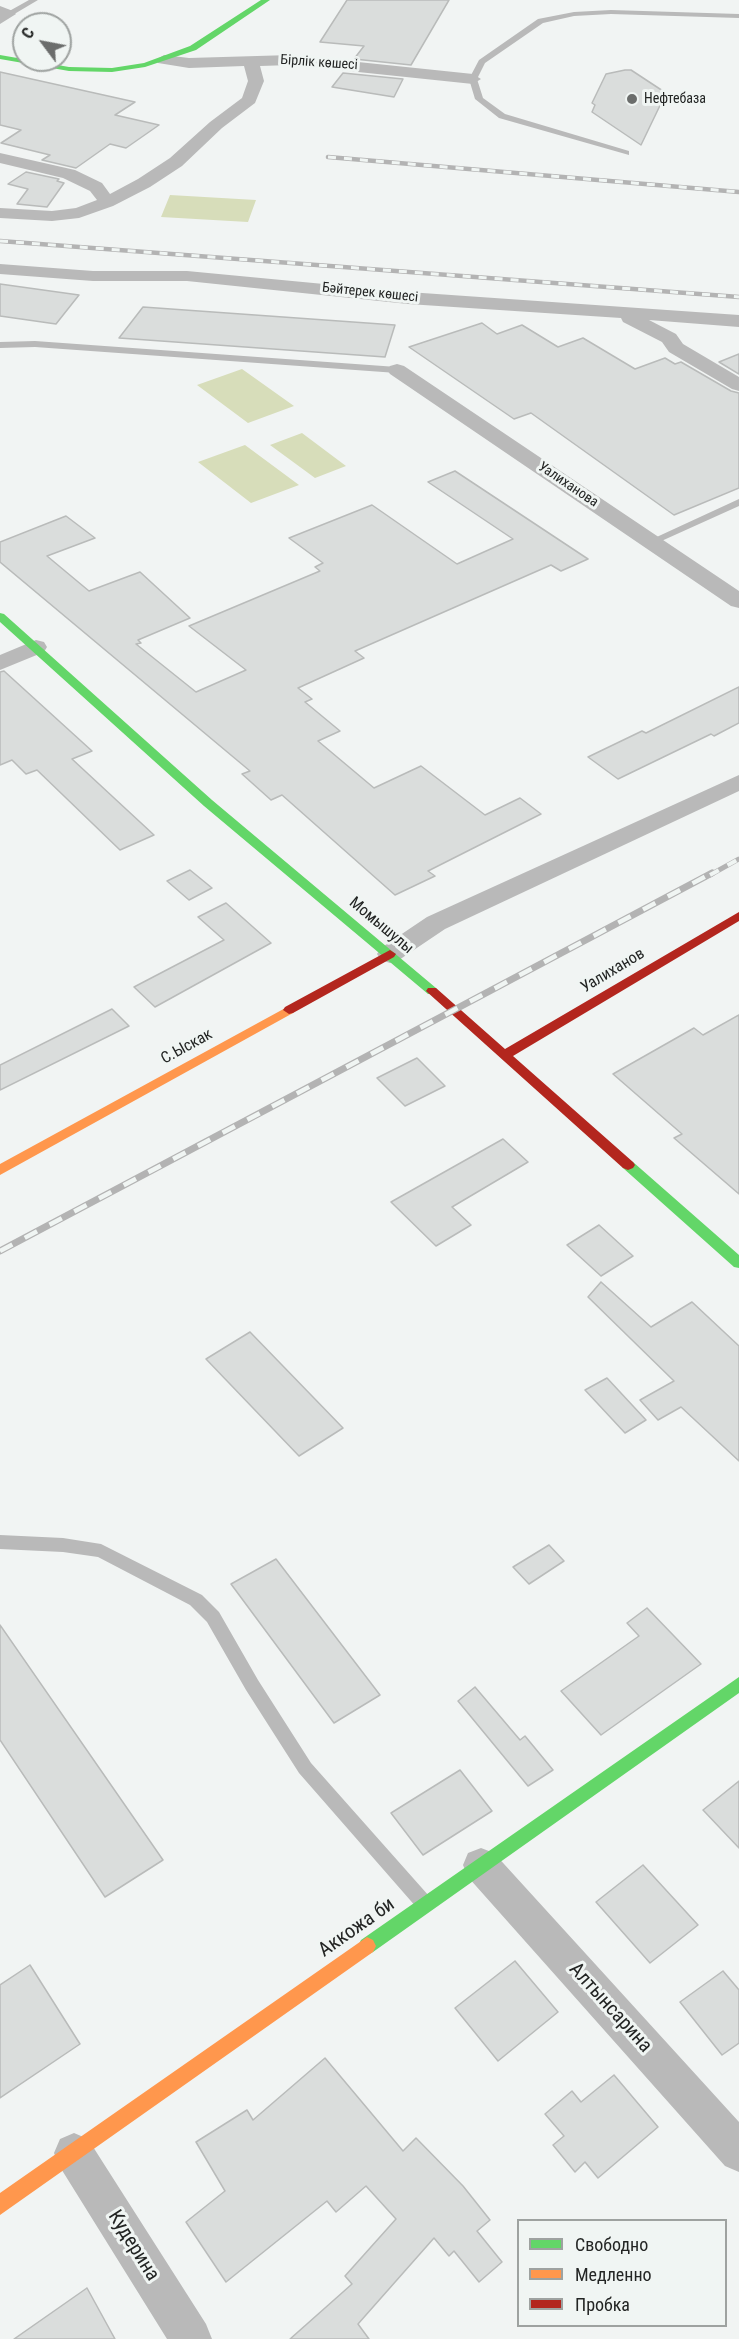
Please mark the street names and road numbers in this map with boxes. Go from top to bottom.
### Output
street label: Бірлік көшесі [280,52,358,74]
street label: Бәйтерек көшесі [321,280,419,306]
street label: Уалиханова [535,459,601,511]
street label: Момышулы [345,894,417,958]
street label: Уалиханов [578,945,648,997]
street label: С.Ыскак [158,1025,216,1069]
street label: Аккожа би [314,1893,400,1963]
street label: Алтынсарина [563,1958,657,2058]
street label: Кудерина [102,2206,164,2286]

